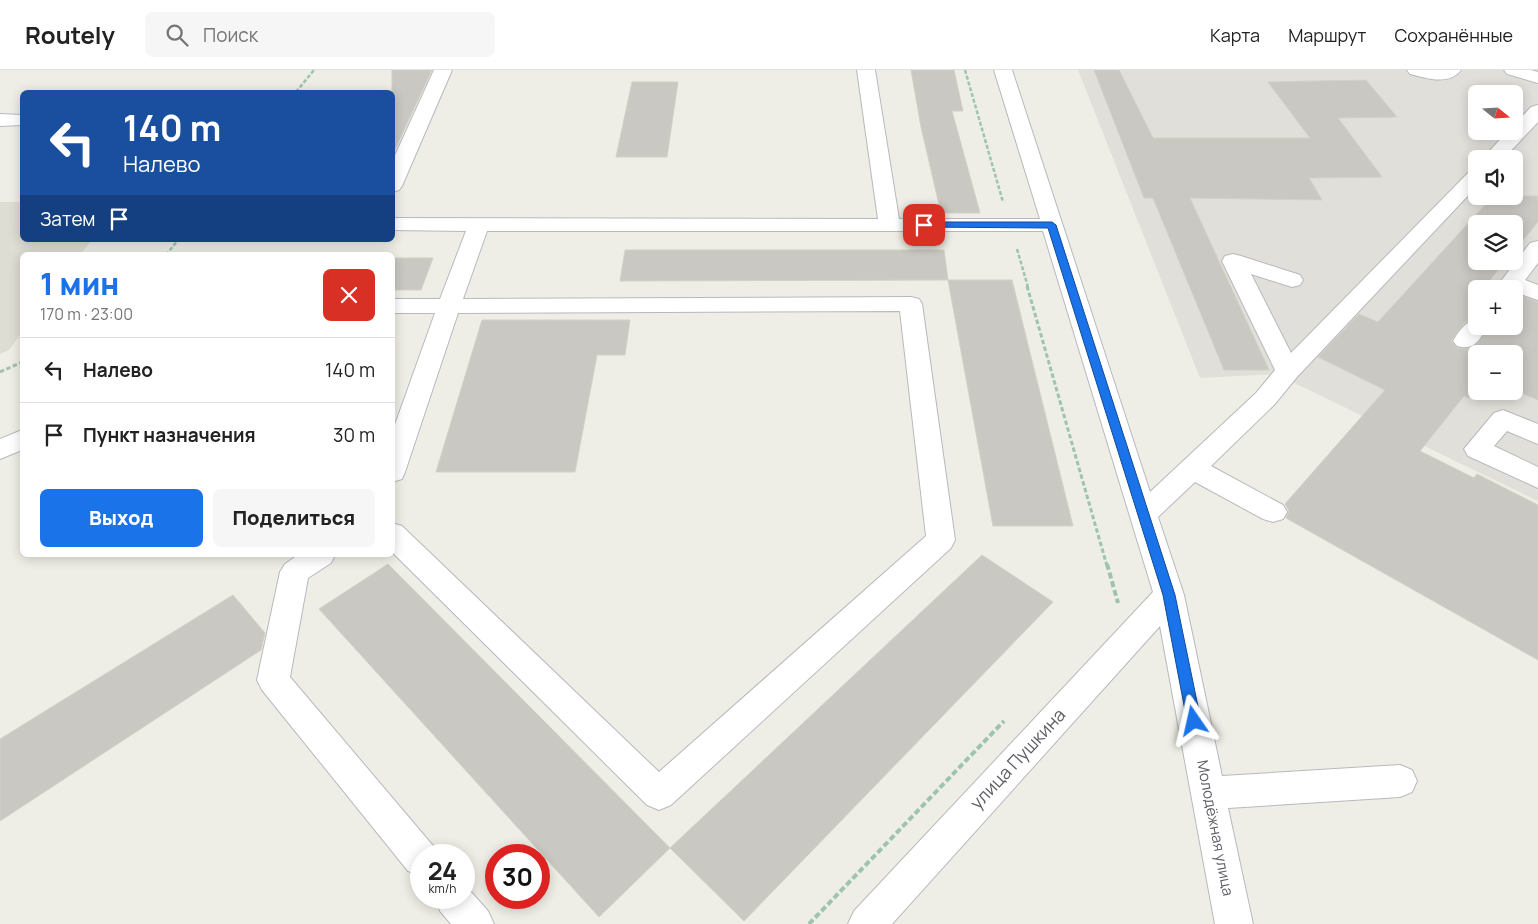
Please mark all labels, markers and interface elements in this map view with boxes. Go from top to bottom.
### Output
search box [145,12,495,57]
text: Routely [25,18,115,51]
icon: search [163,21,191,49]
text: Поиск [203,22,258,48]
text: Карта [1210,23,1260,47]
text: Маршрут [1288,23,1366,47]
text: Сохранённые [1394,23,1513,47]
north arrow [1468,85,1522,140]
map controls [1468,85,1523,400]
text: 140 m [123,104,221,152]
icon: left [40,110,105,175]
text: Налево [123,149,201,179]
button: sound [1468,150,1523,205]
pin [903,204,945,246]
icon: arrive [105,205,133,233]
text: Затем [40,206,95,232]
icon: arrive [910,211,938,239]
button: layers [1468,215,1523,270]
text: 1 мин [40,263,119,304]
button: close [323,269,375,321]
button: + [1468,280,1523,335]
text: 170 m · 23:00 [40,303,133,325]
button: − [1468,345,1523,400]
icon: left [40,356,68,384]
text: Налево [83,357,153,383]
text: 140 m [325,357,375,383]
icon: arrive [40,421,68,449]
text: Пункт назначения [83,422,256,448]
text: 30 m [333,422,375,448]
button: Выход [40,489,203,547]
button: Поделиться [213,489,375,547]
position arrow [1167,694,1219,746]
street label: улица Пушкина [964,703,1070,814]
street label: Молодёжная улица [1192,758,1239,898]
speed limit sign: 30 [485,844,550,909]
text: 24 [428,853,457,888]
text: km/h [429,880,456,897]

